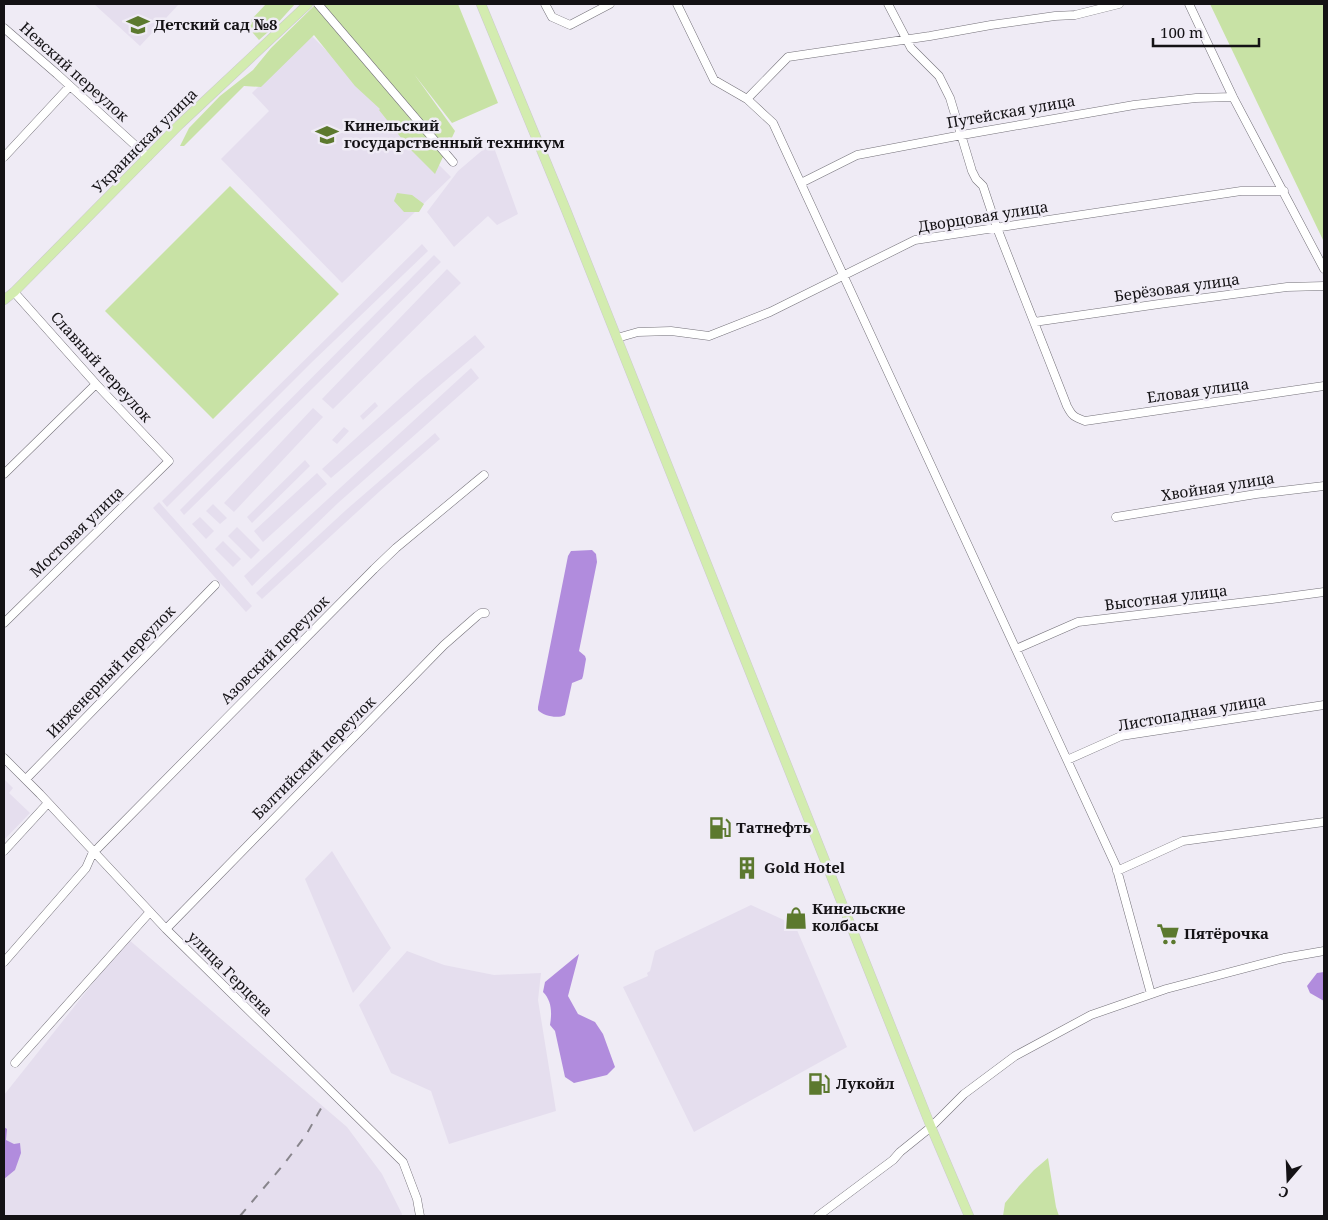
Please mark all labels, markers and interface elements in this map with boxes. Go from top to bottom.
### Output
school or university icon: Детский сад №8 [125,12,151,38]
place label: Детский сад №8 [154,14,277,34]
scale bar [1153,15,1259,47]
street label: Невский переулок [16,17,133,125]
text: 100 m [1160,22,1203,42]
street label: Украинская улица [88,84,201,197]
street label: Путейская улица [945,90,1077,132]
place label: Кинельский государственный техникум [344,115,565,152]
school or university icon: Кинельский государственный техникум [314,122,340,148]
street label: Дворцовая улица [916,196,1050,236]
street label: Берёзовая улица [1113,268,1241,306]
street label: Славный переулок [47,307,157,426]
street label: Еловая улица [1146,373,1250,407]
street label: Хвойная улица [1160,467,1276,505]
street label: Мостовая улица [25,481,127,581]
street label: Высотная улица [1103,580,1228,614]
street label: Азовский переулок [216,591,333,708]
street label: Инженерный переулок [42,601,179,742]
street label: Листопадная улица [1116,689,1268,735]
street label: Балтийский переулок [247,691,379,823]
fuel station icon: Татнефть [707,815,733,841]
place label: Татнефть [736,817,811,837]
building icon: Gold Hotel [734,855,760,881]
place label: Gold Hotel [764,857,846,877]
place label: Кинельские колбасы [812,898,905,935]
shop icon: Кинельские колбасы [783,905,809,931]
supermarket icon: Пятёрочка [1155,921,1181,947]
place label: Пятёрочка [1184,923,1269,943]
street label: улица Герцена [184,926,278,1020]
fuel station icon: Лукойл [806,1071,832,1097]
place label: Лукойл [836,1073,895,1093]
north arrow [1263,1155,1313,1205]
text: С [1276,1182,1291,1203]

